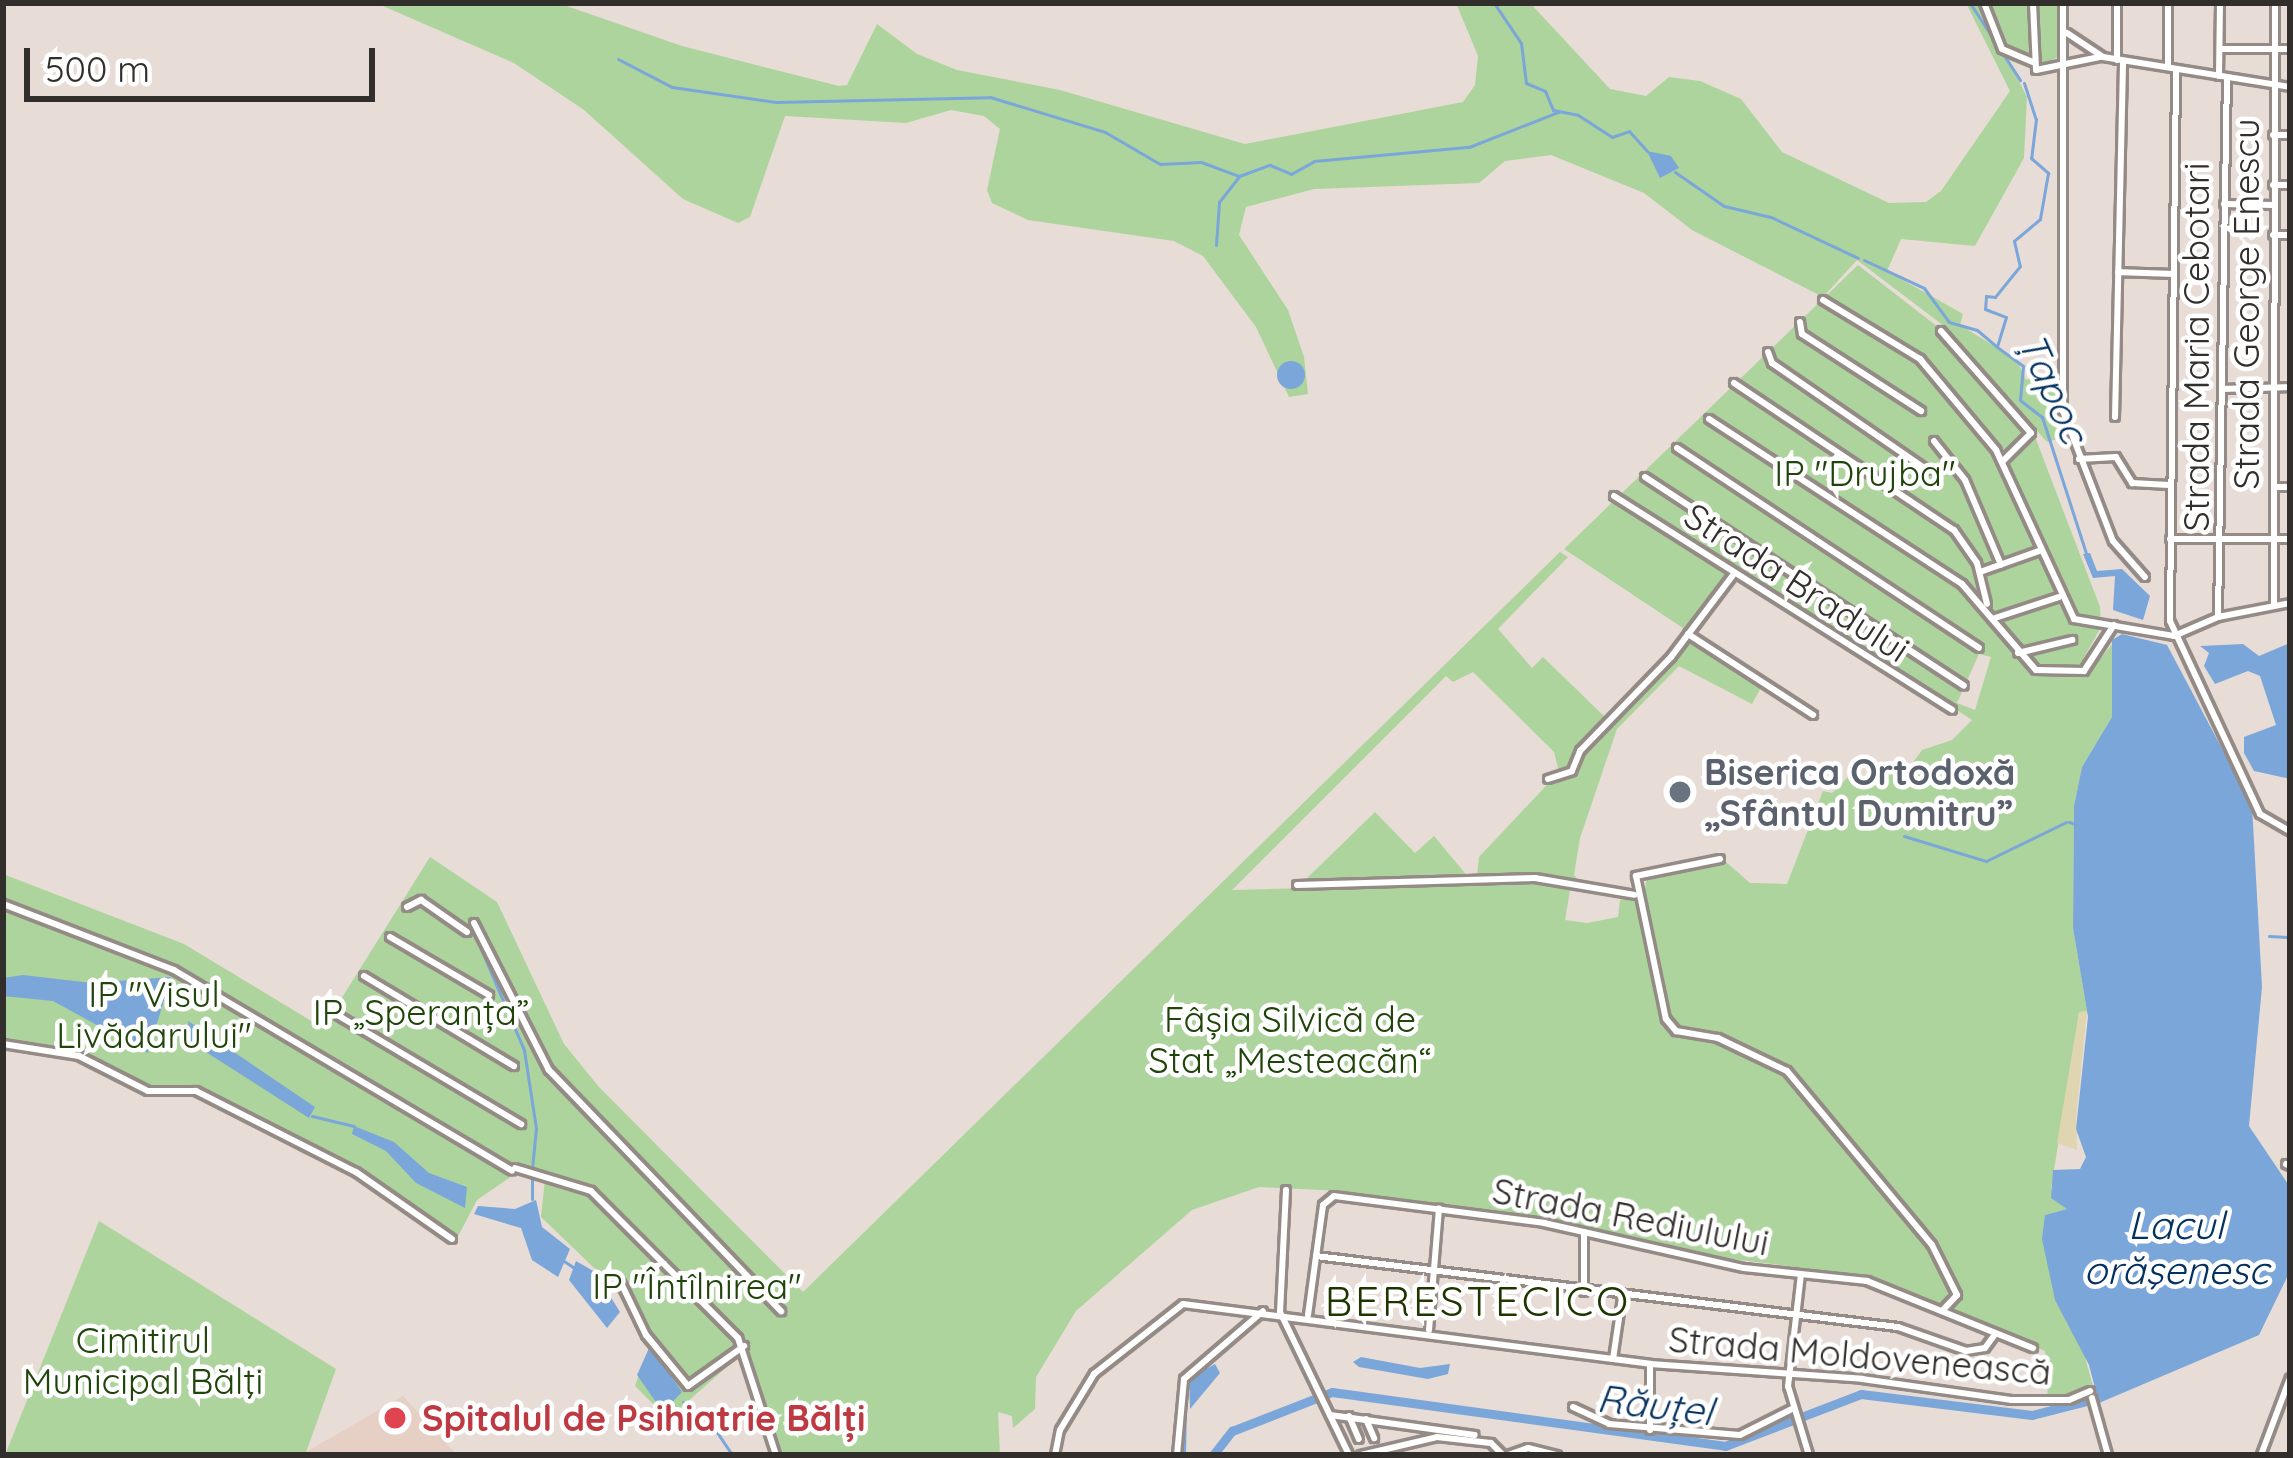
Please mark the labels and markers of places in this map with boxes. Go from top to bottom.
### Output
place label: Biserica Ortodoxă „Sfântul Dumitru” [1704,749,2015,834]
marker: Biserica Ortodoxă „Sfântul Dumitru” [1667,779,1693,805]
place label: Spitalul de Psihiatrie Bălți [422,1396,865,1440]
marker: Spitalul de Psihiatrie Bălți [379,1402,411,1434]

